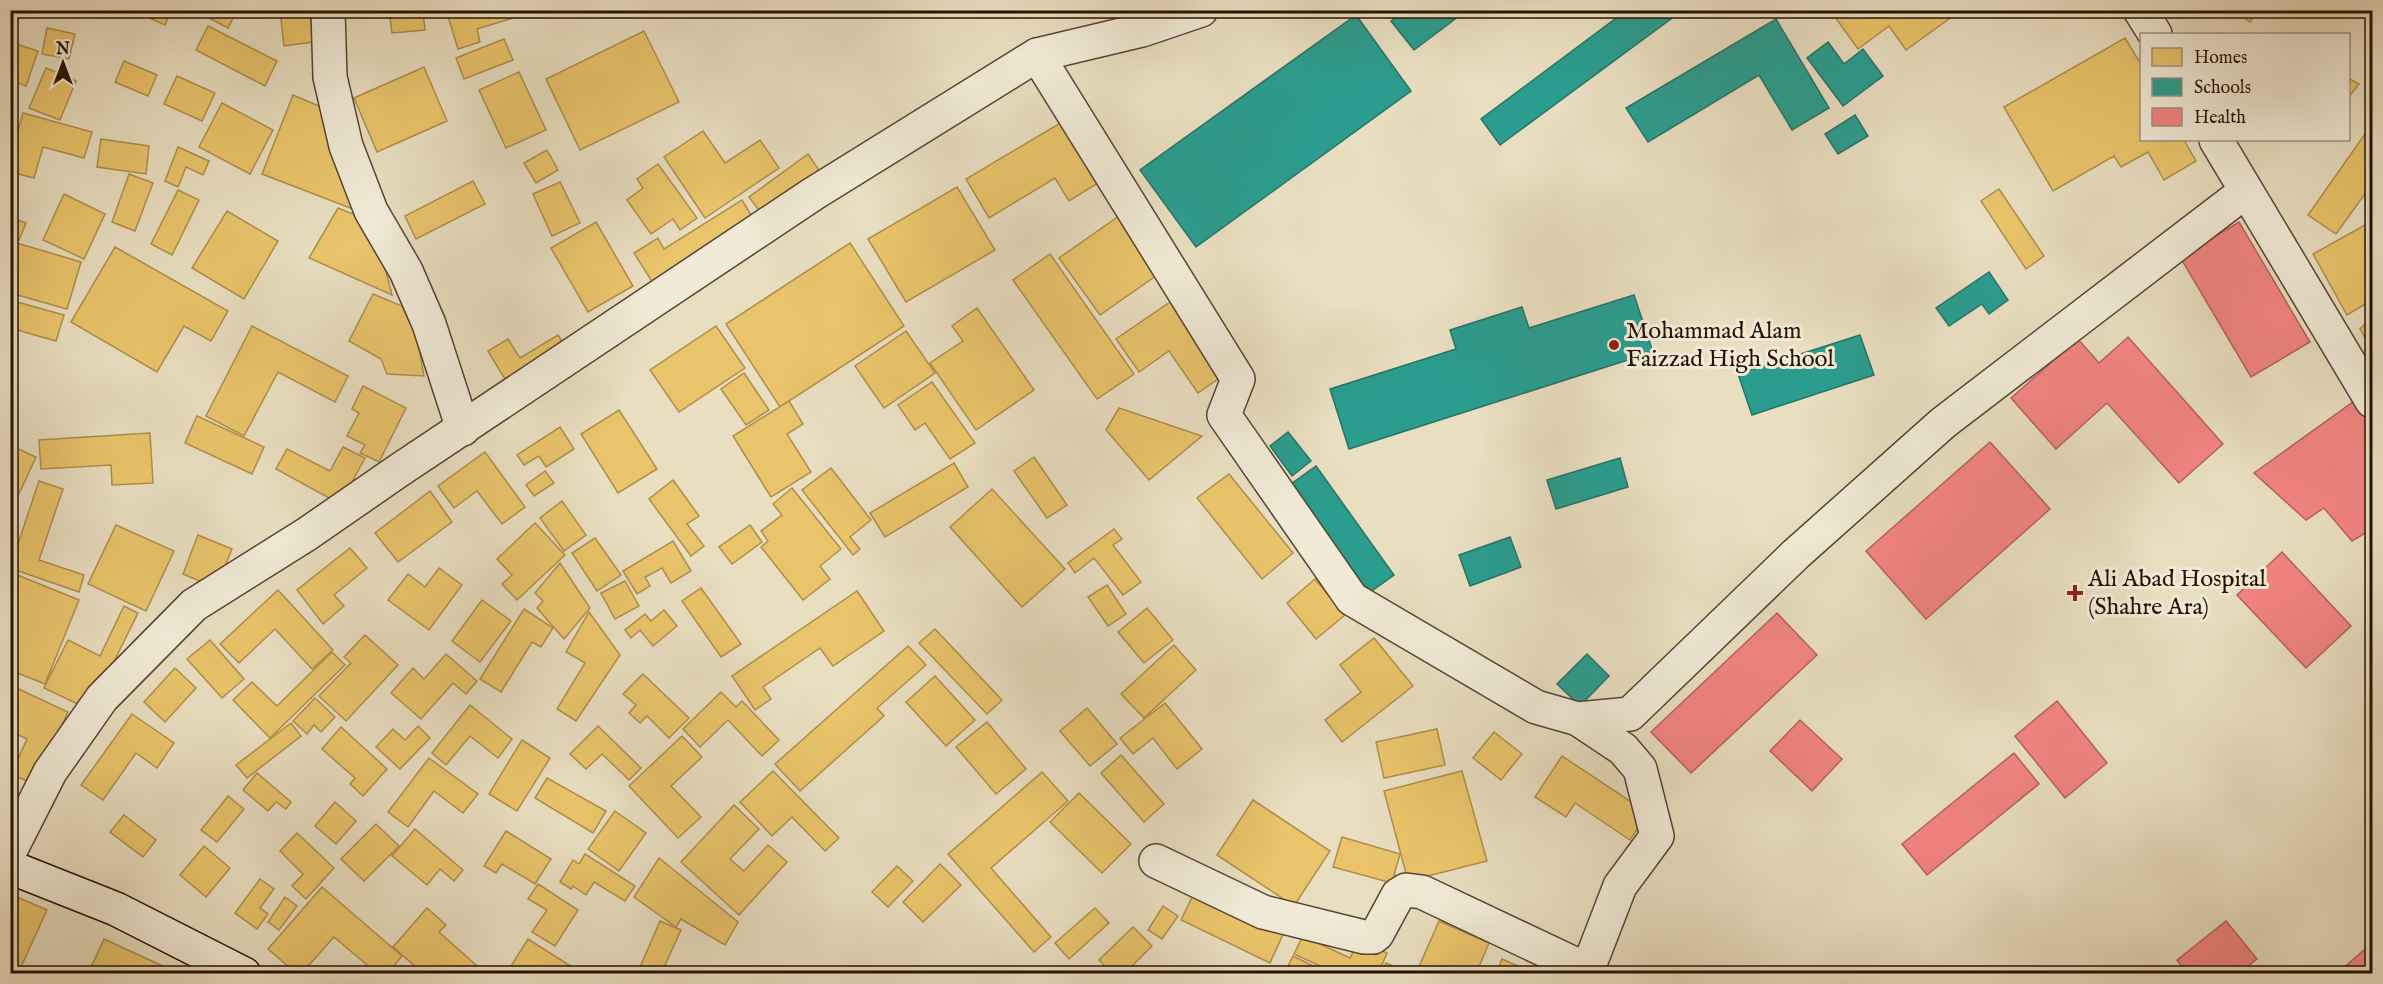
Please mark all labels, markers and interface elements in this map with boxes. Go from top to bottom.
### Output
north arrow [33,33,93,93]
legend [2140,33,2350,141]
text: N [55,40,70,60]
text: Homes [2194,47,2247,70]
text: Schools [2194,77,2251,100]
text: Health [2194,107,2246,130]
place label: Mohammad Alam Faizzad High School [1626,316,1834,375]
marker: Mohammad Alam Faizzad High School [1607,338,1621,352]
place label: Ali Abad Hospital (Shahre Ara) [2087,564,2266,623]
marker: Ali Abad Hospital (Shahre Ara) [2066,584,2084,602]

